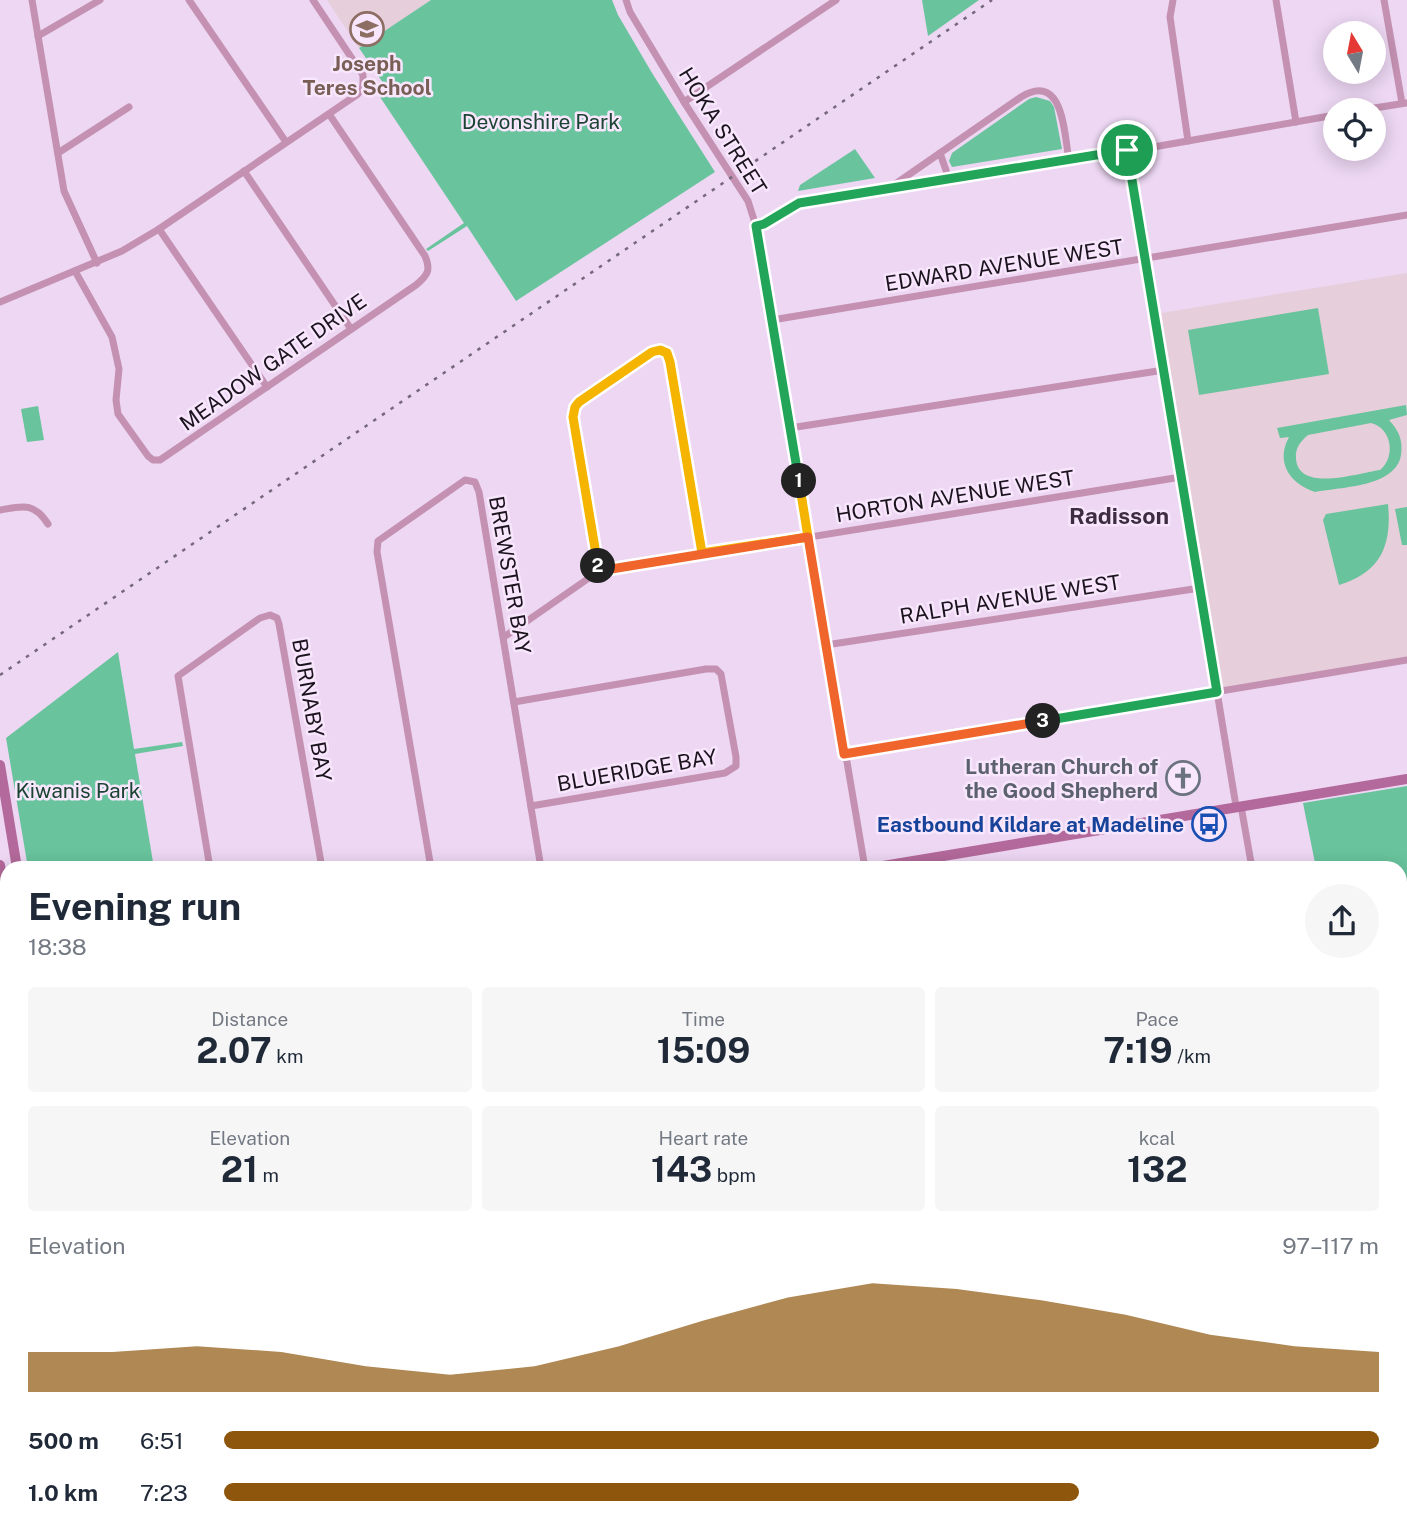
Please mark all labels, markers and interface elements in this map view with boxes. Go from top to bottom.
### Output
school or university icon: Joseph Teres School [348,10,386,48]
north arrow [1323,21,1386,84]
map controls [1323,21,1386,161]
place label: Joseph Teres School [302,51,432,100]
street label: HOKA STREET [674,63,772,199]
button: locate [1323,98,1386,161]
park label: Devonshire Park [462,109,620,134]
pin [1097,120,1157,180]
icon: arrive [1108,131,1146,169]
street label: EDWARD AVENUE WEST [883,234,1125,296]
street label: MEADOW GATE DRIVE [175,288,371,436]
pin: 1 [782,463,816,498]
street label: HORTON AVENUE WEST [834,465,1076,527]
text: 1 [794,469,803,491]
street label: BREWSTER BAY [484,494,536,656]
district label: Radisson [1069,502,1169,529]
pin: 2 [580,548,616,584]
text: 2 [591,554,604,576]
street label: RALPH AVENUE WEST [898,569,1122,629]
street label: BURNABY BAY [287,637,337,784]
pin: 3 [1026,704,1060,738]
text: 3 [1036,709,1049,731]
street label: BLUERIDGE BAY [555,744,719,796]
place label: Lutheran Church of the Good Shepherd [965,754,1158,803]
church icon: Lutheran Church of the Good Shepherd [1164,759,1202,797]
park label: Kiwanis Park [15,778,141,803]
bus stop icon: Eastbound Kildare at Madeline [1190,805,1228,843]
place label: Eastbound Kildare at Madeline [877,812,1184,837]
text: Evening run [28,884,241,929]
button: share [1305,884,1379,958]
text: 18:38 [28,933,87,960]
text: Distance [211,1008,288,1030]
text: Time [682,1008,725,1030]
text: Pace [1135,1008,1179,1030]
text: 2.07 [196,1030,272,1071]
text: 15:09 [657,1030,750,1071]
text: 7:19 [1103,1030,1173,1071]
text: km [272,1045,303,1067]
text: /km [1173,1045,1211,1067]
text: Elevation [210,1127,290,1149]
text: Heart rate [659,1127,748,1149]
text: kcal [1139,1127,1176,1149]
text: 21 [221,1149,258,1190]
text: 143 [651,1149,712,1190]
text: 132 [1127,1149,1187,1190]
text: m [258,1164,279,1186]
text: bpm [712,1164,756,1186]
text: Elevation [28,1232,126,1259]
text: 97–117 m [1282,1232,1379,1259]
text: 500 m [28,1427,99,1454]
text: 6:51 [140,1427,184,1454]
text: 1.0 km [28,1479,98,1506]
text: 7:23 [140,1479,188,1506]

